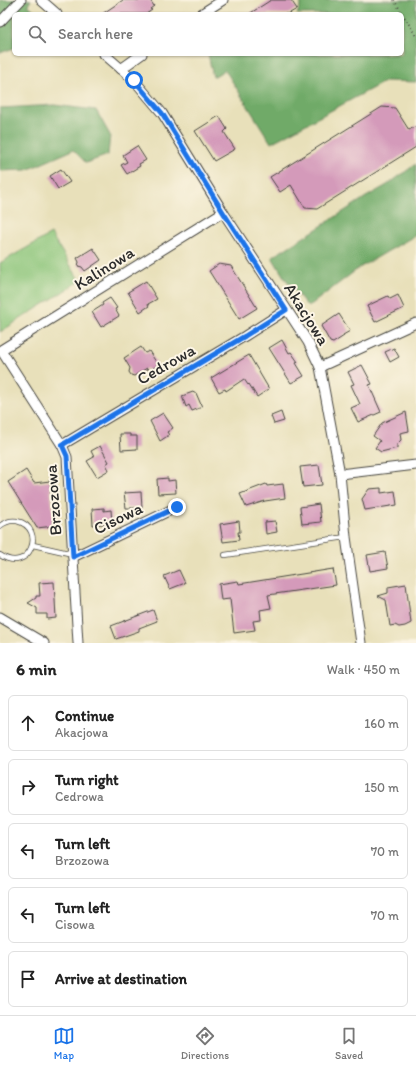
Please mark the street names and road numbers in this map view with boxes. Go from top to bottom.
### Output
street label: Kalinowa [70,242,138,294]
street label: Akacjowa [280,279,334,349]
street label: Cedrowa [133,339,199,389]
street label: Brzozowa [41,464,65,536]
street label: Cisowa [90,498,146,538]

